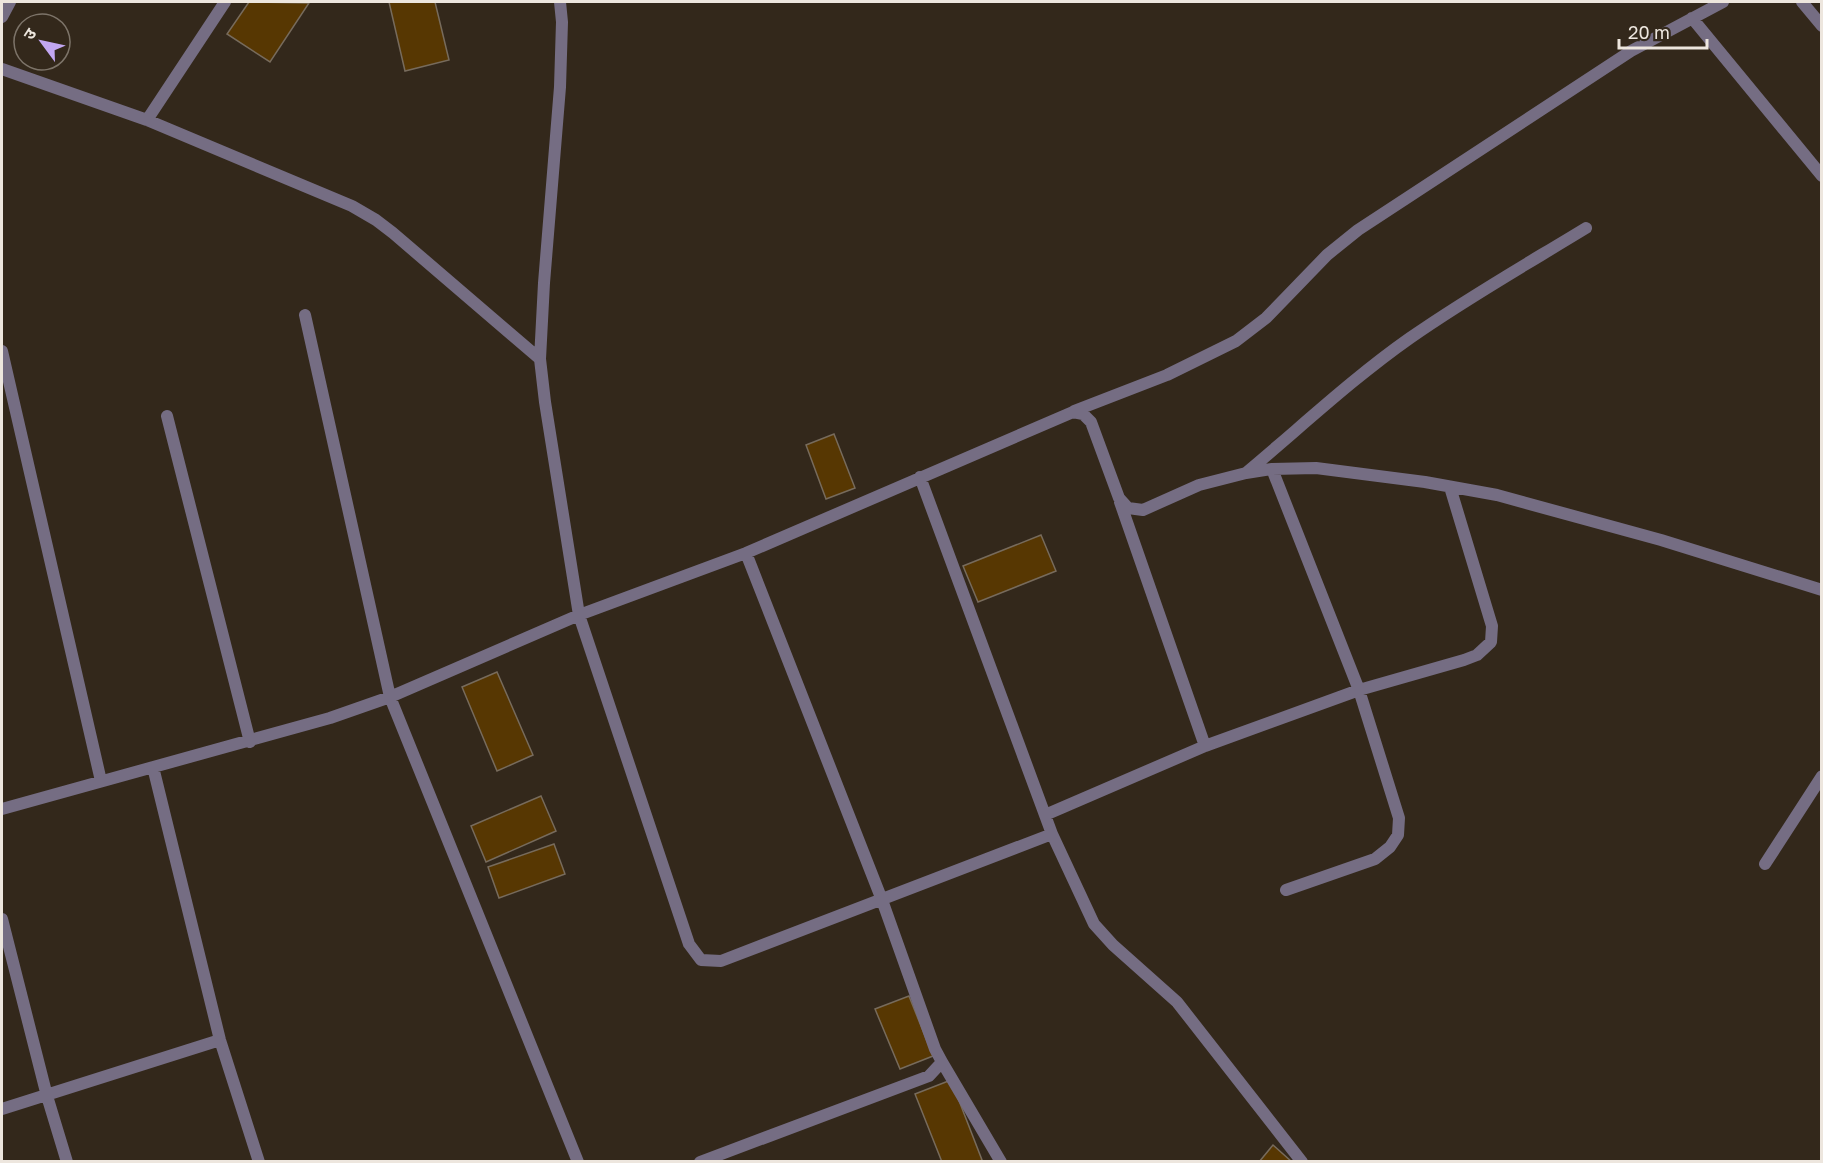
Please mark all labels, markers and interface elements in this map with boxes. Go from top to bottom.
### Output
north arrow [12,12,72,72]
scale bar [1619,12,1708,50]
text: 20 m [1628,21,1670,43]
text: उ [18,24,41,43]

